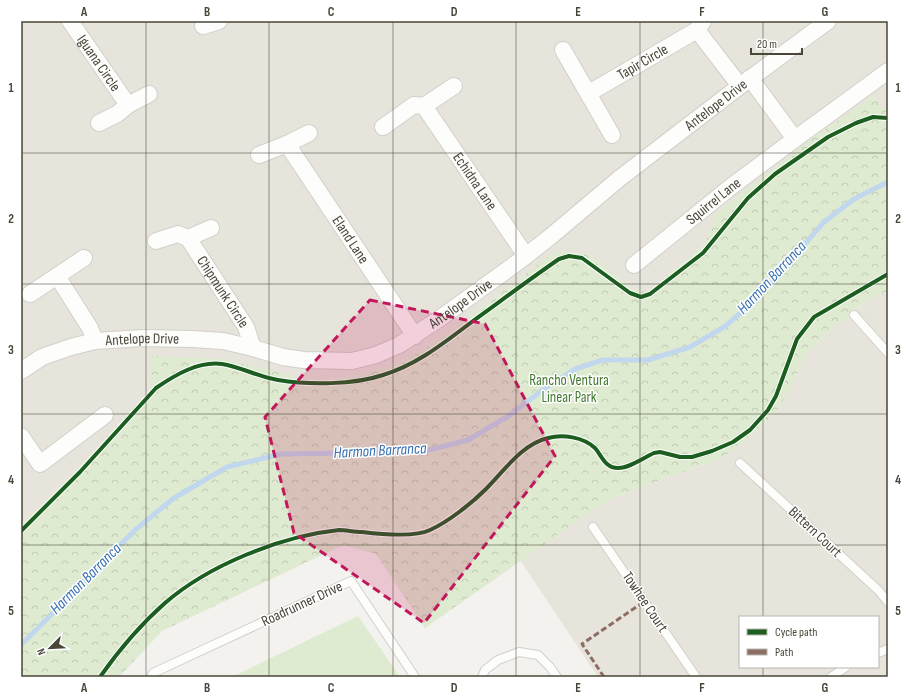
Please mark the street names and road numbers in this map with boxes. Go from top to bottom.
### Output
street label: Iguana Circle [73,31,125,95]
street label: Tapir Circle [614,40,671,84]
street label: Antelope Drive [680,75,751,135]
street label: Echidna Lane [449,149,502,214]
street label: Squirrel Lane [682,173,745,229]
street label: Eland Lane [328,212,374,267]
street label: Chipmunk Circle [193,252,253,331]
street label: Antelope Drive [424,274,496,333]
street label: Antelope Drive [104,328,179,350]
street label: Bittern Court [784,502,846,562]
street label: Towhee Court [618,568,672,636]
street label: Roadrunner Drive [258,577,346,631]

